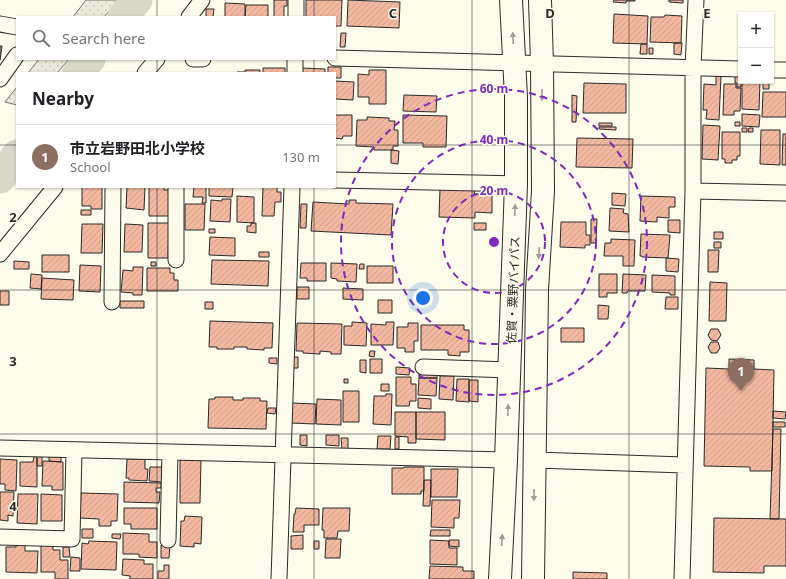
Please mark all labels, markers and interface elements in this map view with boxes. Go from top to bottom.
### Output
text: C [389,4,397,22]
text: D [545,4,555,22]
text: E [703,4,711,22]
map controls [738,12,774,84]
button: + [738,12,774,48]
search box [16,16,336,60]
icon: search [30,27,52,49]
text: Search here [62,28,145,48]
one-way arrow [510,31,516,44]
button: − [738,48,774,84]
text: 60 m [480,80,508,97]
text: Nearby [32,87,94,110]
one-way arrow [539,89,545,102]
text: 40 m [480,131,508,148]
text: 市立岩野田北小学校 [70,138,205,158]
text: 1 [41,148,49,166]
text: 130 m [282,148,320,166]
text: School [70,158,111,176]
text: 20 m [480,182,508,199]
one-way arrow [512,204,519,216]
text: 2 [9,208,17,226]
centre of rings [487,235,501,249]
street label: 佐賀・粟野バイパス [503,236,523,344]
one-way arrow [536,247,543,259]
your location [413,288,433,308]
text: 3 [9,352,17,370]
pin: 1 [728,358,754,391]
one-way arrow [505,403,511,416]
one-way arrow [531,489,537,502]
text: 4 [9,497,17,515]
one-way arrow [498,534,505,546]

